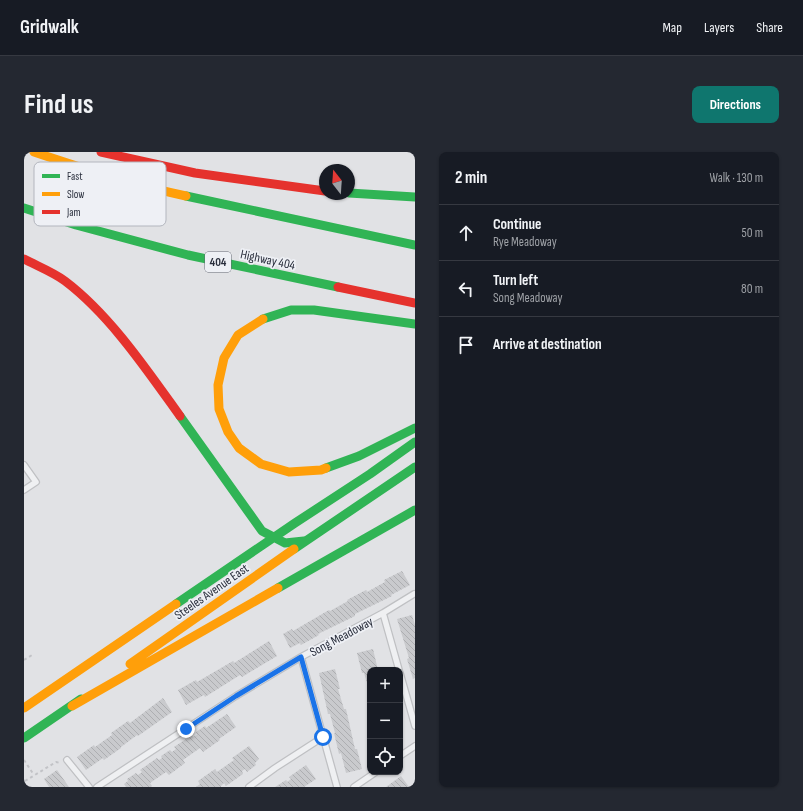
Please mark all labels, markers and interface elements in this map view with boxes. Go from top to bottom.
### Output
text: Gridwalk [20,16,79,39]
text: Map [662,19,682,36]
text: Layers [704,19,734,36]
text: Share [756,19,783,36]
button: Directions [692,86,779,123]
text: Find us [24,88,93,121]
legend [34,162,166,226]
north arrow [319,164,355,200]
text: 2 min [455,168,487,188]
text: Fast [67,170,83,183]
text: Walk · 130 m [710,170,763,186]
text: Slow [67,188,84,201]
text: Jam [66,206,81,219]
text: Continue [493,215,542,234]
icon: ahead [455,222,477,244]
text: 50 m [742,225,763,241]
text: Rye Meadoway [493,234,557,250]
street label: Highway 404 [239,246,297,274]
road number: 404 [205,252,231,272]
text: Turn left [493,271,538,290]
icon: left [455,278,477,300]
text: 80 m [741,281,763,297]
text: Song Meadoway [493,290,563,306]
icon: arrive [455,334,477,356]
text: Arrive at destination [493,335,602,354]
street label: Steeles Avenue East [171,560,252,623]
street label: Song Meadoway [307,613,376,660]
map controls [367,667,403,775]
button: + [367,667,403,703]
button: − [367,703,403,739]
route end [177,720,195,738]
route start [314,728,332,746]
button: locate [367,739,403,775]

